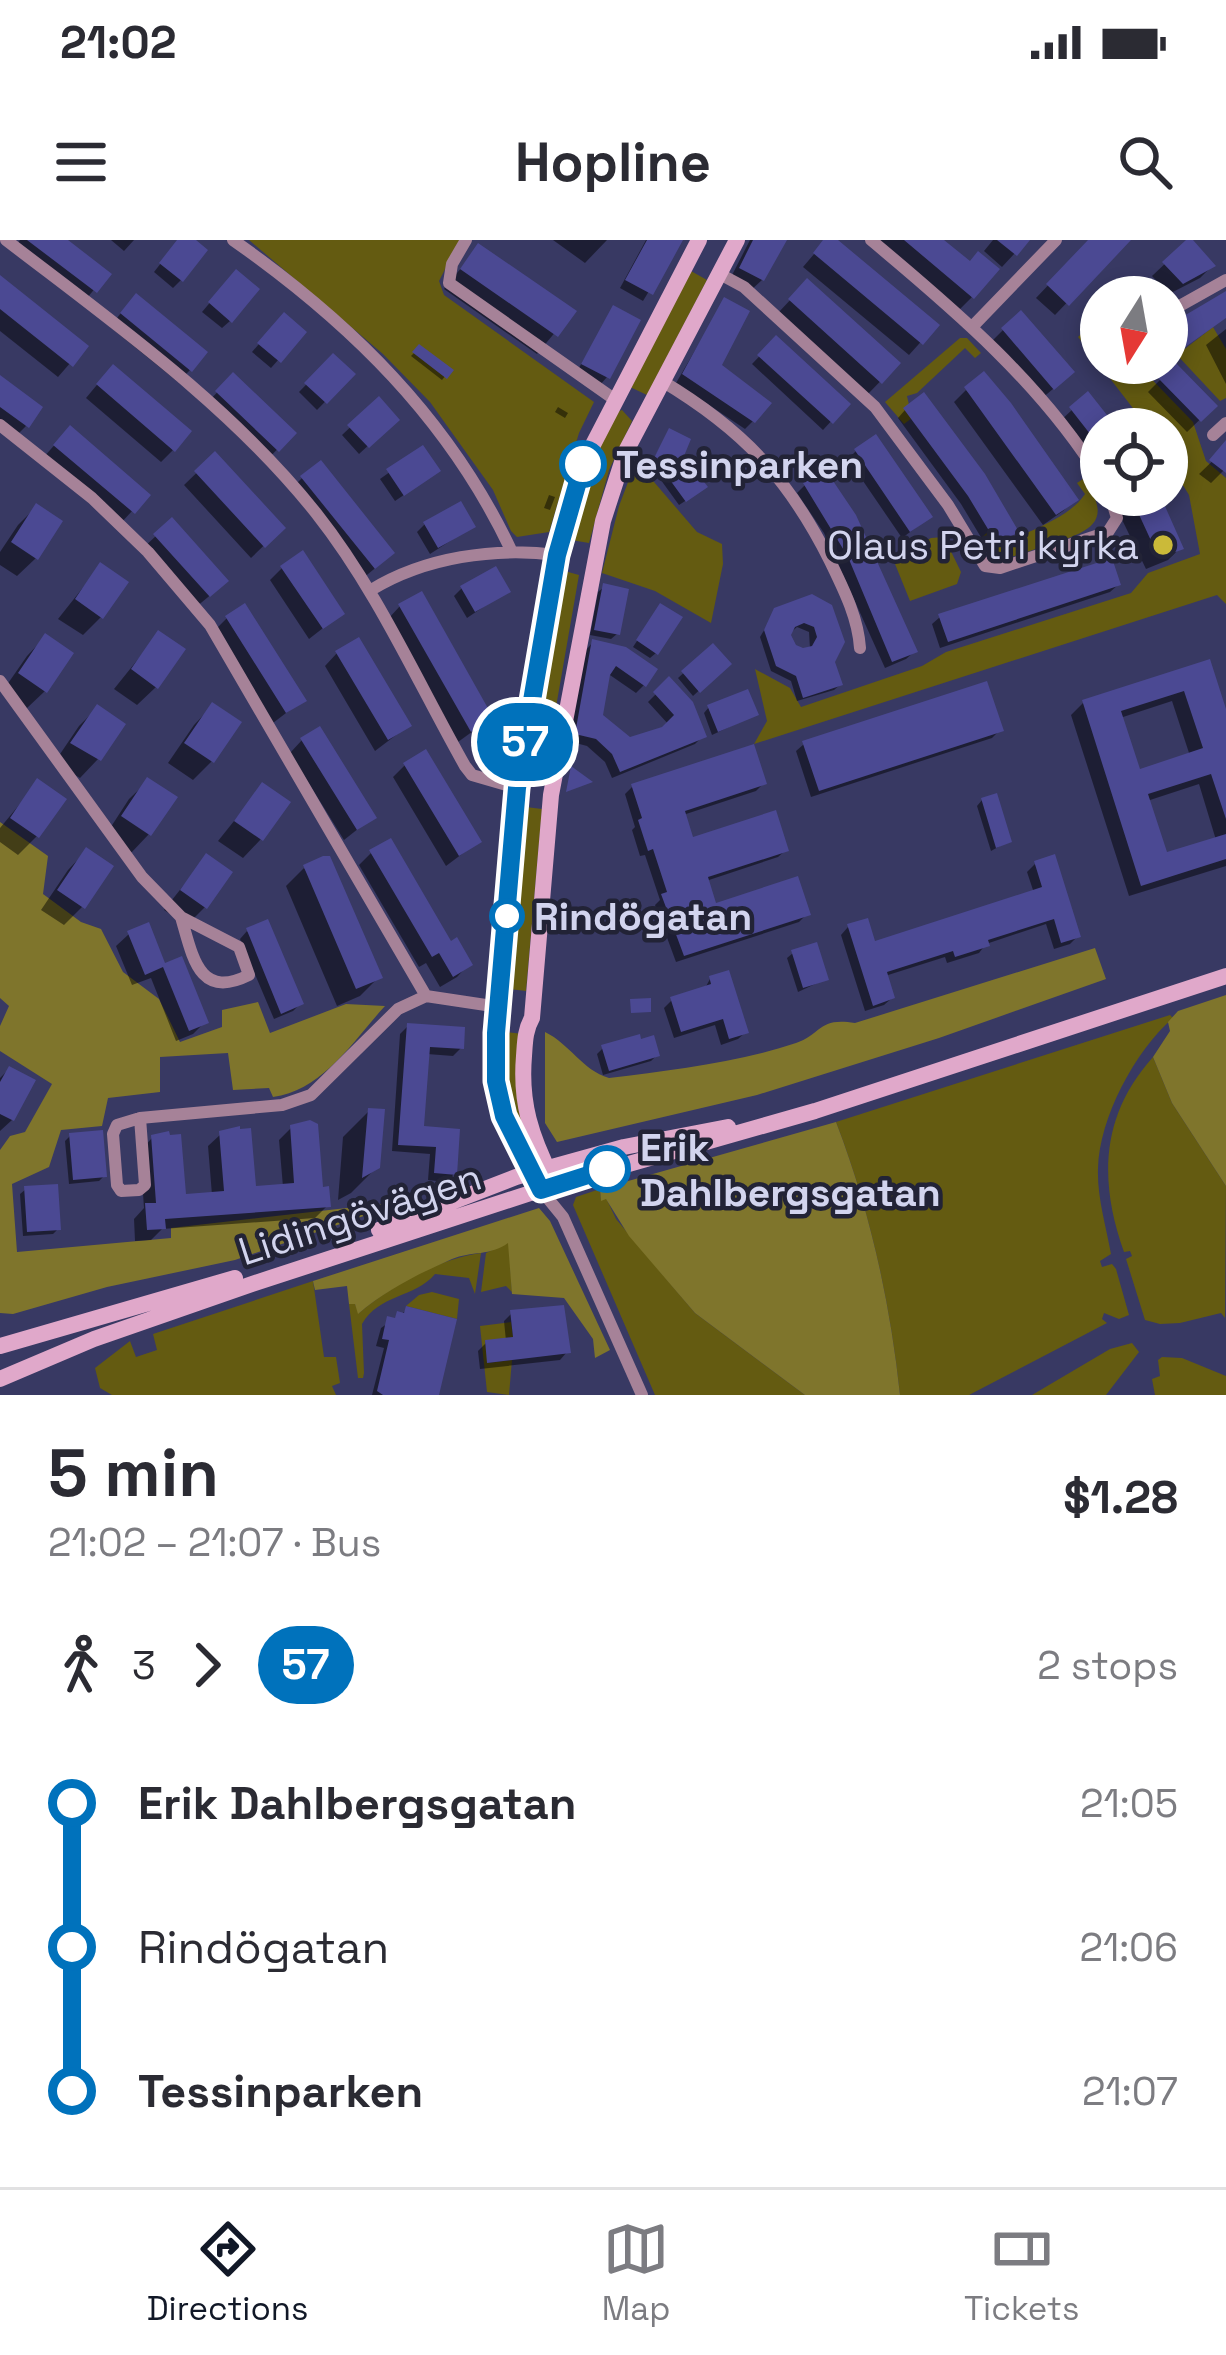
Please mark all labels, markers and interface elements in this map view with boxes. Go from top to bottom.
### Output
text: 21:02 [60,14,176,71]
text: Hopline [515,128,711,197]
icon: menu [48,129,114,195]
icon: search [1112,129,1178,195]
north arrow [1080,276,1188,384]
map controls [1080,276,1188,516]
button: locate [1080,408,1188,516]
place label: Tessinparken [616,440,863,489]
marker: Tessinparken [561,442,605,486]
place label: Olaus Petri kyrka [827,521,1139,570]
marker: Olaus Petri kyrka [1150,532,1176,558]
line badge: 57 [471,703,579,781]
text: 57 [501,715,549,768]
place label: Rindögatan [534,892,752,941]
marker: Rindögatan [491,900,523,932]
place label: Erik Dahlbergsgatan [640,1123,941,1217]
marker: Erik Dahlbergsgatan [585,1147,629,1191]
street label: Lidingövägen [233,1152,487,1276]
text: 5 min [48,1431,219,1515]
text: $1.28 [1063,1469,1178,1526]
text: 21:02 – 21:07 · Bus [48,1518,381,1567]
icon: walk [48,1632,114,1698]
icon: forward [174,1632,240,1698]
text: 57 [282,1638,330,1691]
text: 3 [132,1641,156,1690]
text: 2 stops [1037,1641,1178,1690]
text: Erik Dahlbergsgatan [138,1775,577,1832]
text: 21:05 [1080,1779,1178,1828]
text: Rindögatan [138,1919,389,1976]
text: 21:06 [1079,1923,1178,1972]
text: Tessinparken [138,2063,423,2120]
text: 21:07 [1082,2067,1178,2116]
tab: Directions [147,2216,308,2330]
tab: Map [602,2216,671,2330]
tab: Tickets [964,2216,1079,2330]

